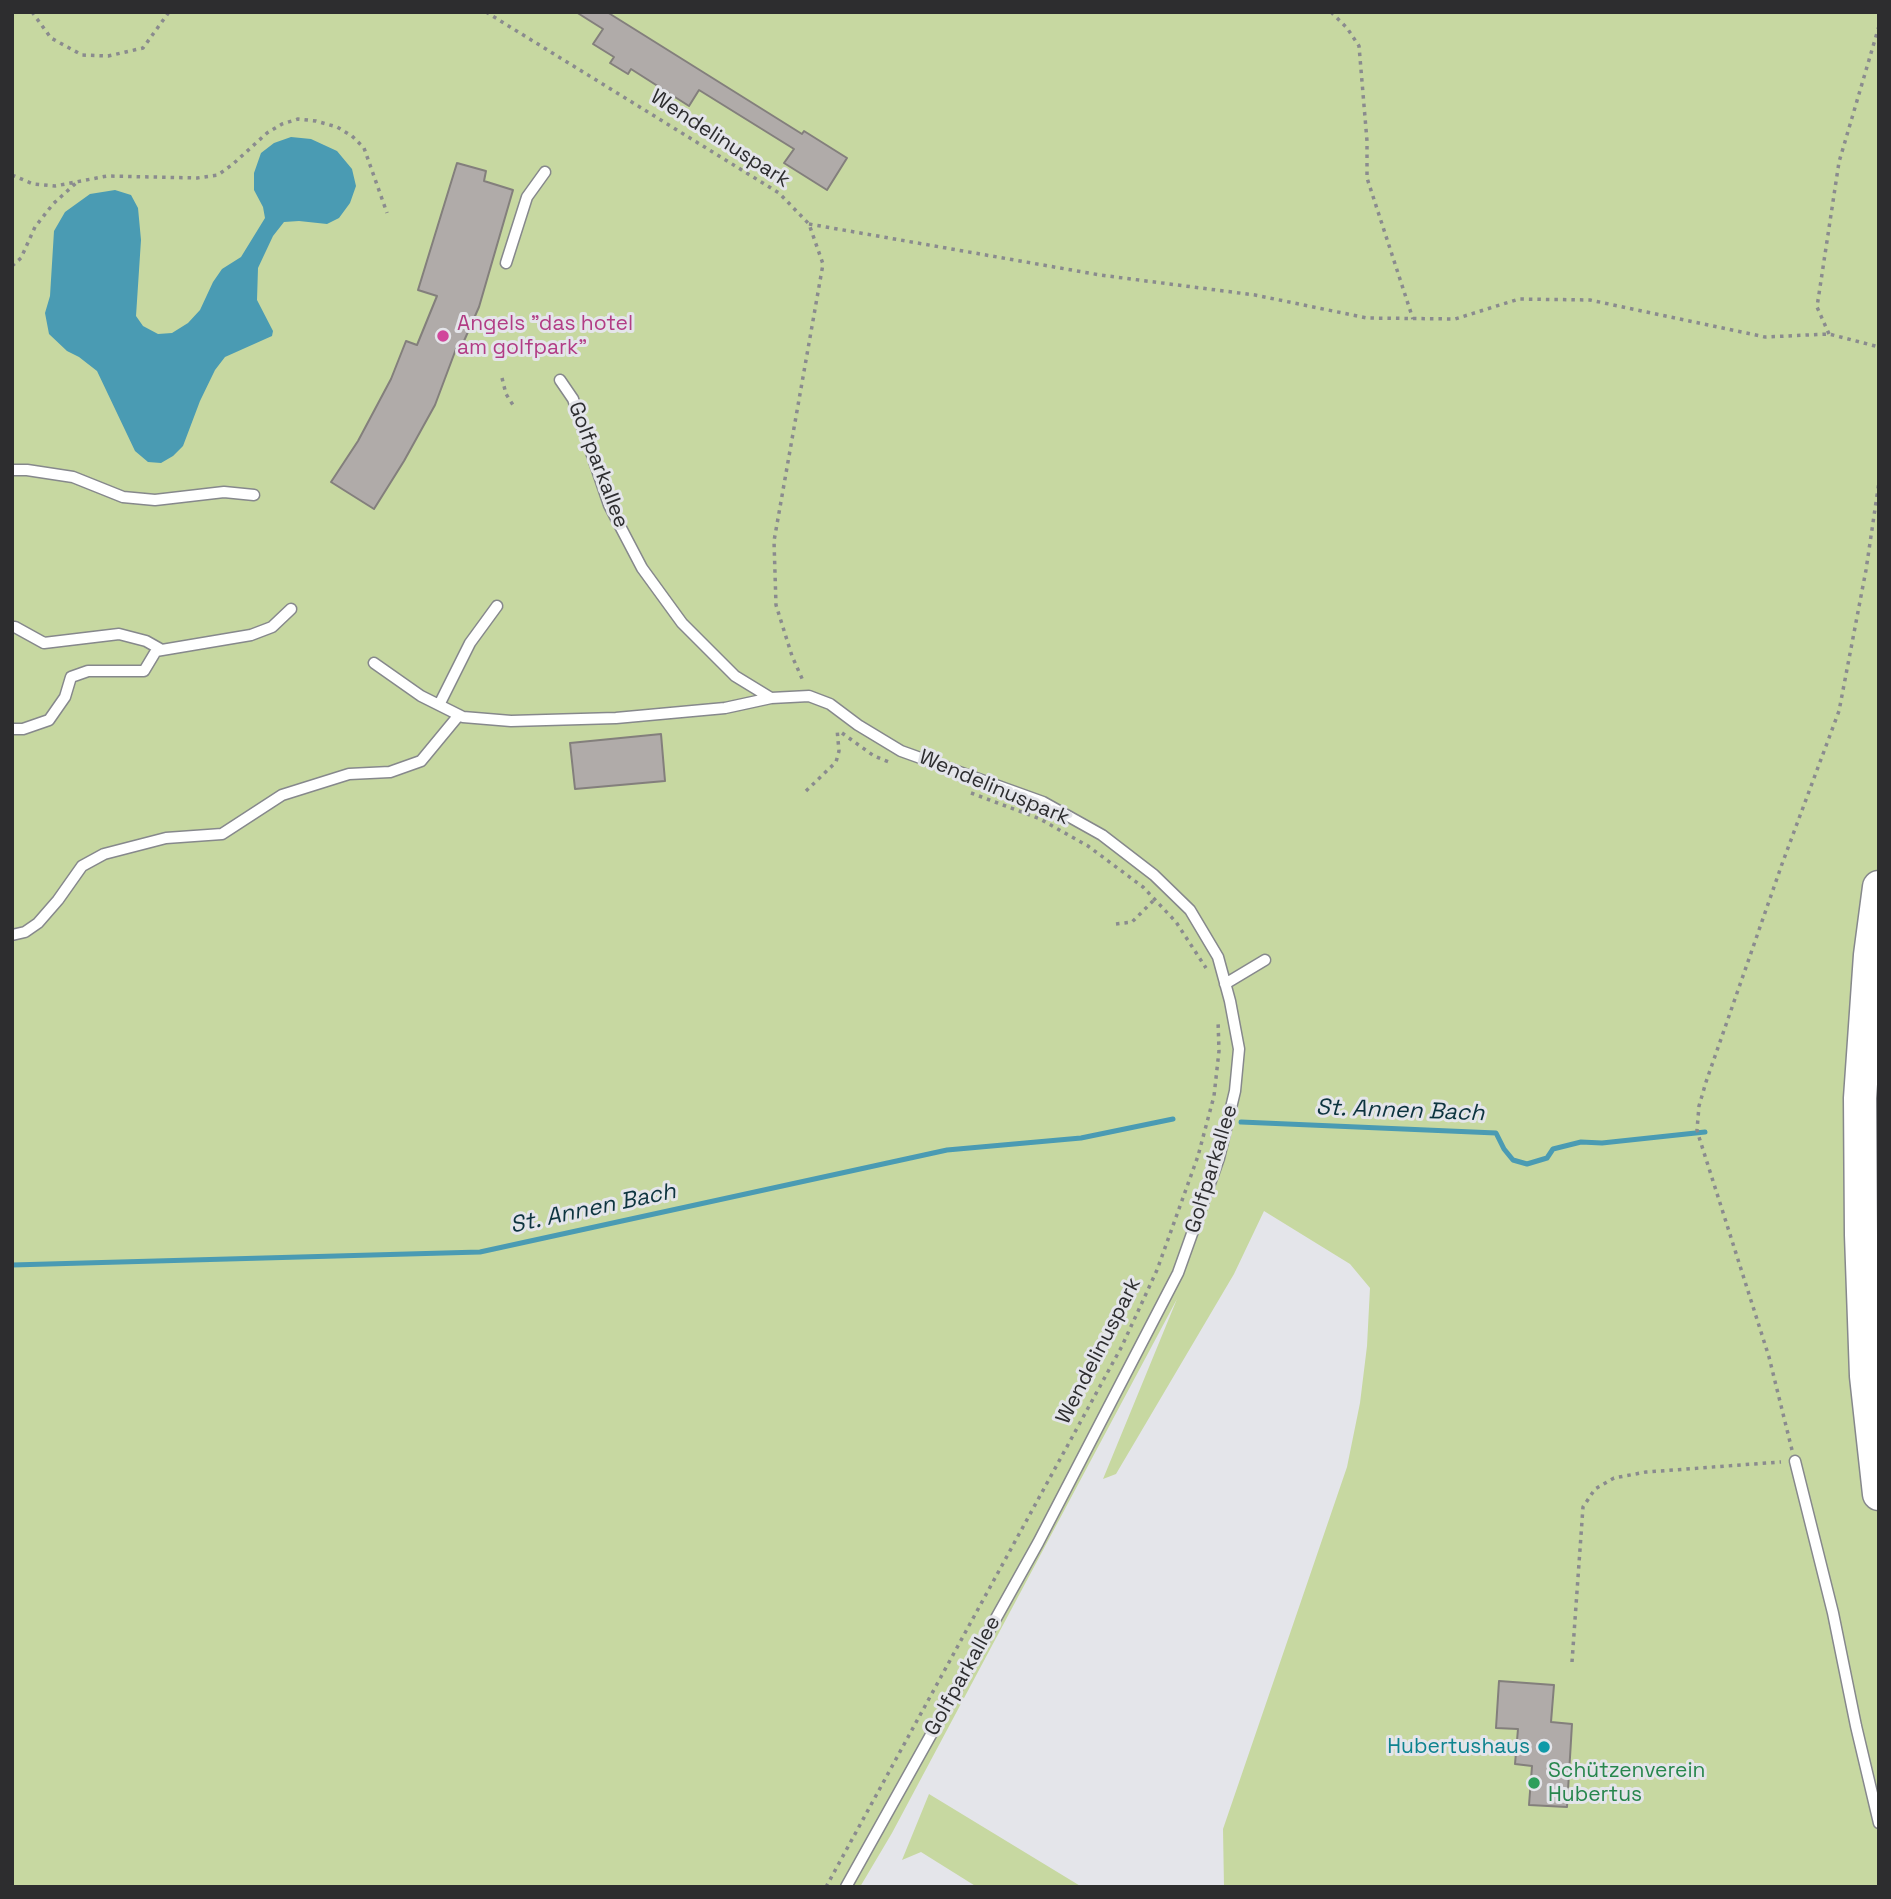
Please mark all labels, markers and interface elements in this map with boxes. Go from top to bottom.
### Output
street label: Wendelinuspark [646,85,794,193]
place label: Angels "das hotel am golfpark" [457,311,633,361]
marker: Angels "das hotel am golfpark" [435,328,451,344]
street label: Golfparkallee [562,398,634,532]
street label: Wendelinuspark [915,745,1073,831]
water label: St. Annen Bach [1315,1094,1485,1128]
street label: Golfparkallee [1180,1102,1244,1236]
water label: St. Annen Bach [508,1178,678,1240]
street label: Wendelinuspark [1051,1274,1147,1428]
street label: Golfparkallee [920,1612,1006,1740]
place label: Hubertushaus [1387,1734,1530,1760]
marker: Hubertushaus [1536,1739,1552,1755]
place label: Schützenverein Hubertus [1548,1758,1705,1808]
marker: Schützenverein Hubertus [1526,1775,1542,1791]

